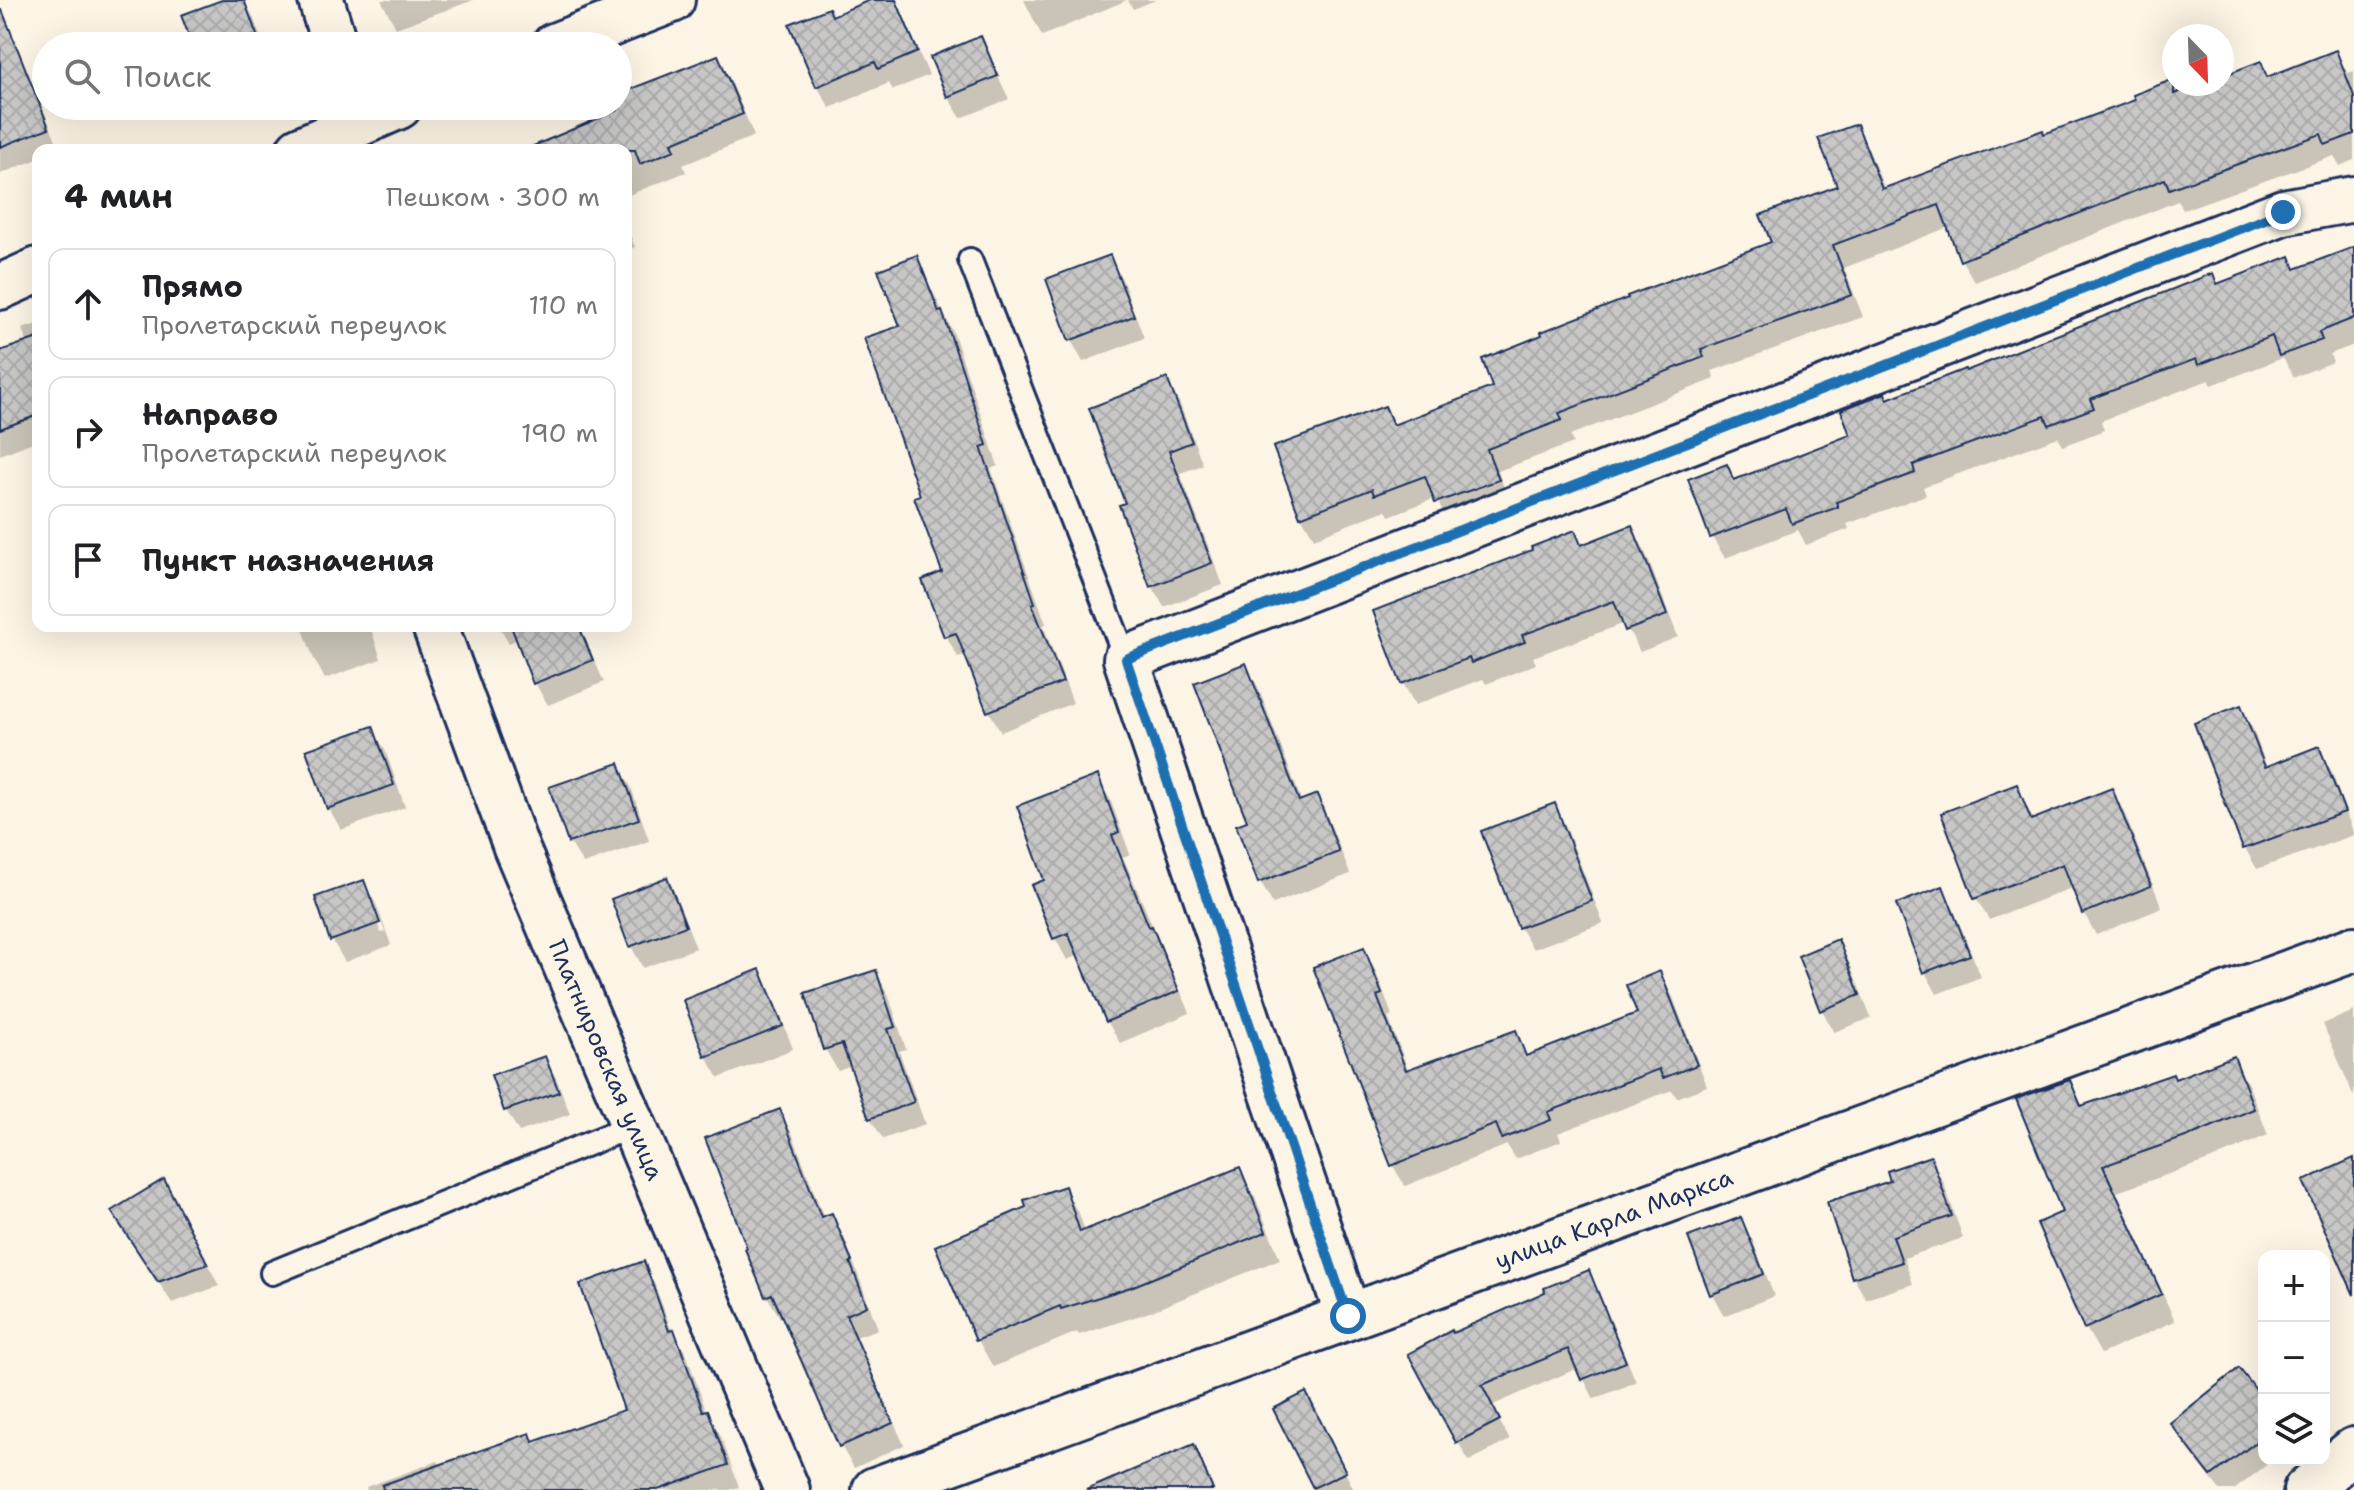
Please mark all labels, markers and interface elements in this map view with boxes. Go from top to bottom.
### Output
north arrow [2162,24,2234,96]
search box [32,32,632,120]
icon: search [60,54,104,98]
text: Поиск [124,56,212,97]
text: 4 мин [64,173,173,219]
text: Пешком · 300 m [386,179,600,214]
route end [2265,194,2301,230]
text: Прямо [142,266,243,307]
icon: ahead [66,282,110,326]
text: 110 m [528,287,598,322]
text: Пролетарский переулок [142,307,447,342]
text: Направо [142,394,278,435]
icon: right [66,410,110,454]
text: 190 m [521,415,598,450]
text: Пролетарский переулок [142,435,447,470]
icon: arrive [66,538,110,582]
text: Пункт назначения [142,540,434,581]
street label: Платнировская улица [541,935,671,1185]
street label: улица Карла Маркса [1491,1161,1737,1277]
map controls [2258,1250,2330,1466]
button: + [2258,1250,2330,1322]
route start [1330,1298,1366,1334]
button: − [2258,1322,2330,1394]
button: layers [2258,1394,2330,1466]

